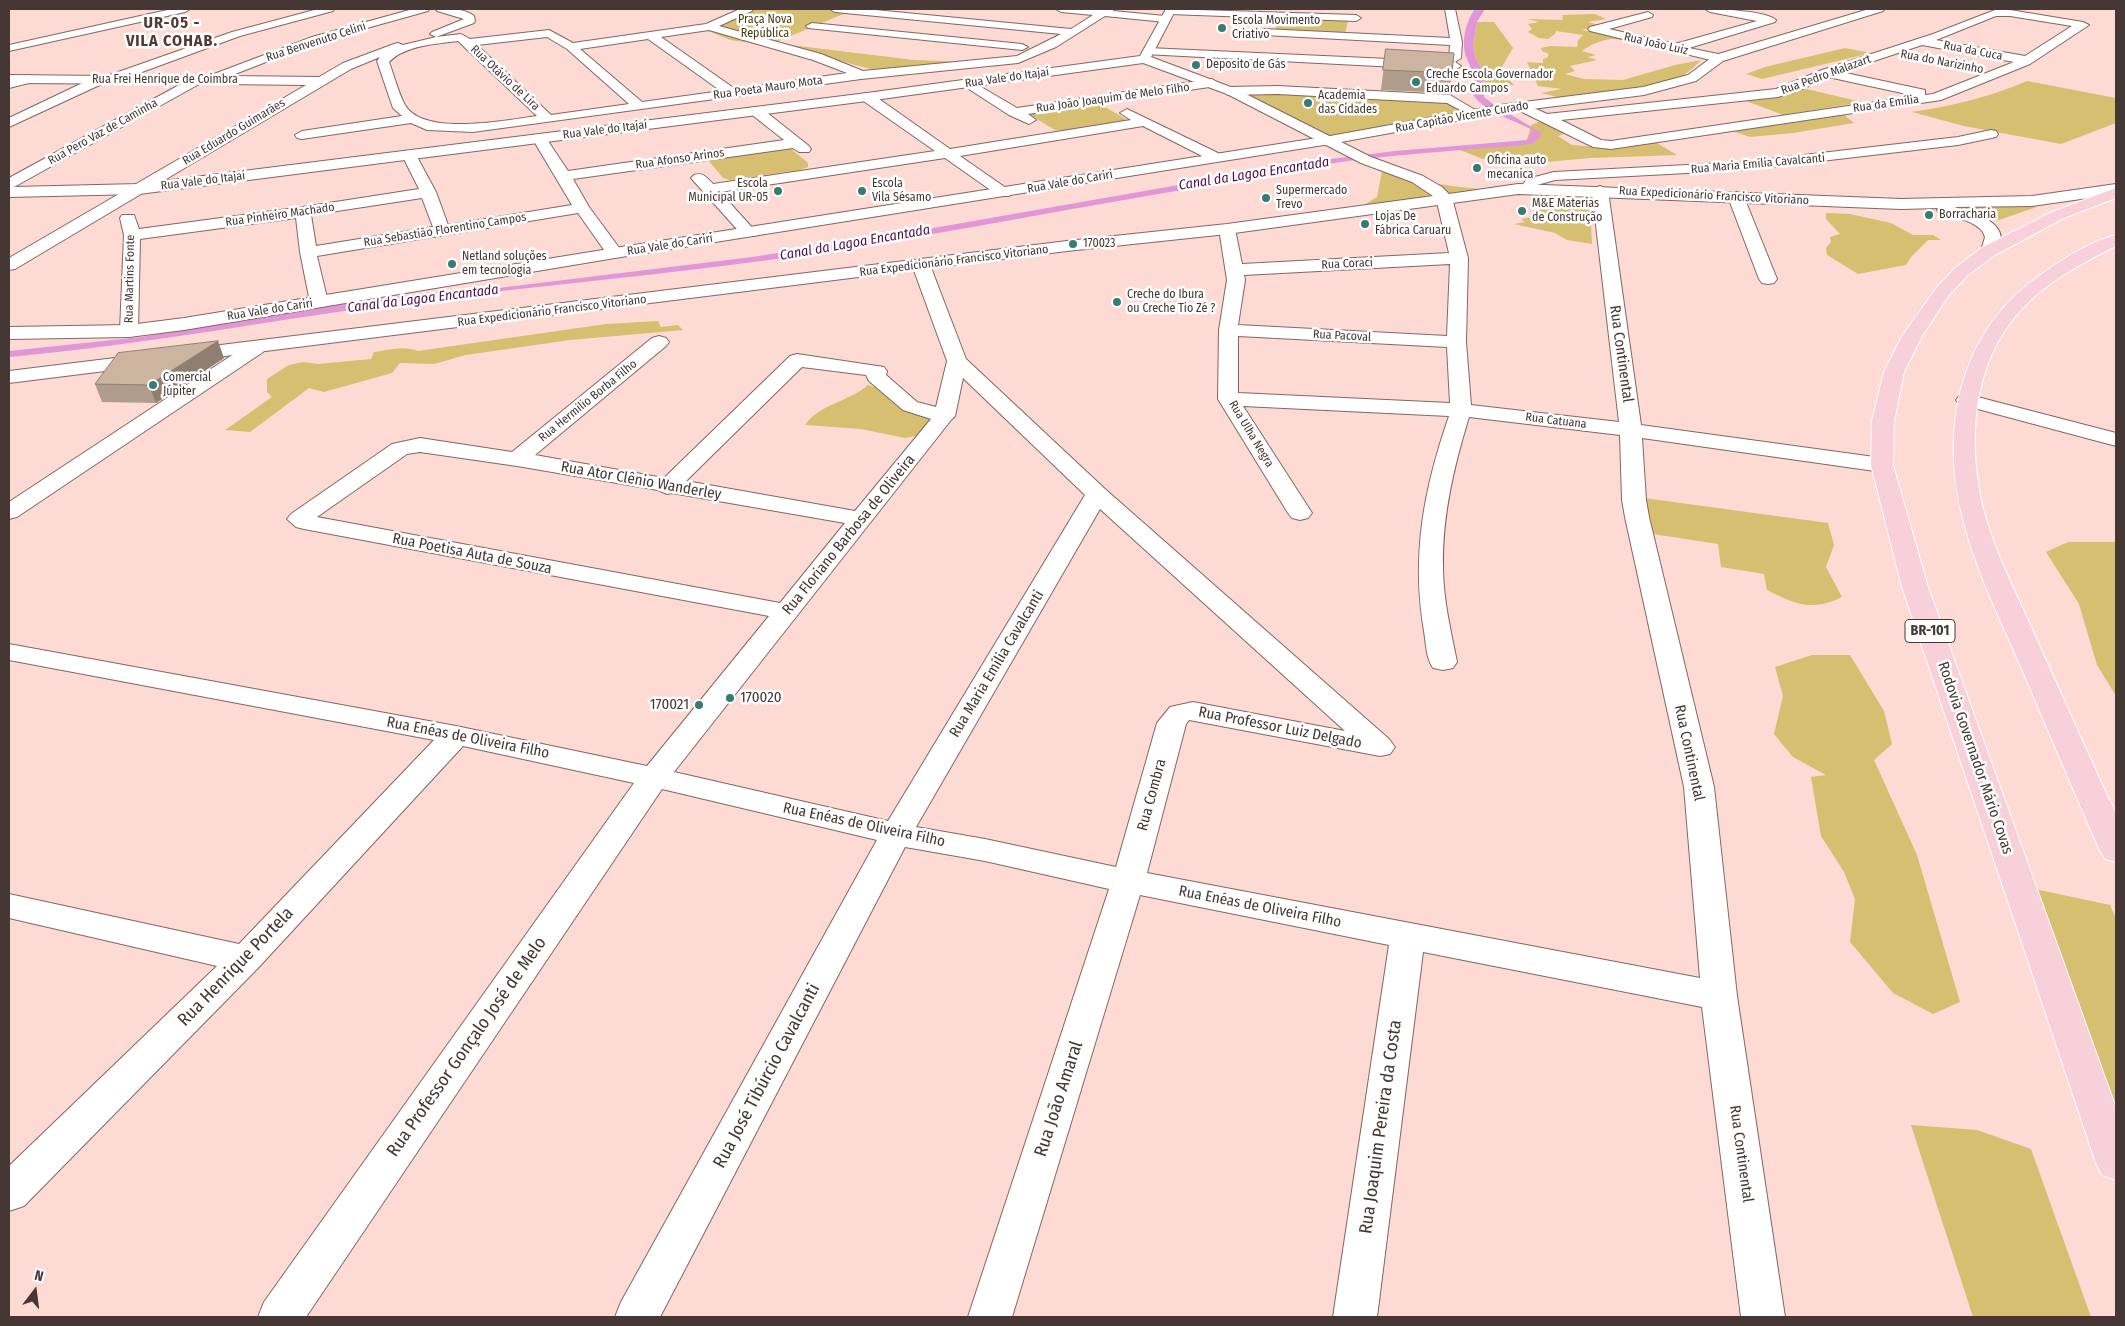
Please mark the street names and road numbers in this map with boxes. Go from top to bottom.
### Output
street label: Rua Benvenuto Celini [264,19,368,65]
street label: Rua João Luiz [1623,30,1689,58]
street label: Rua da Cuca [1942,38,2004,64]
street label: Rua Otávio de Lira [467,42,543,114]
street label: Rua do Narizinho [1899,47,1985,77]
street label: Rua Pedro Malazart [1779,52,1873,98]
street label: Rua Vale do Itajaí [964,65,1050,91]
street label: Rua Frei Henrique de Coimbra [92,73,238,87]
street label: Rua Poeta Mauro Mota [712,73,824,103]
street label: Rua João Joaquim de Melo Filho [1035,80,1191,116]
street label: Rua da Emília [1852,92,1920,116]
street label: Rua Pero Vaz de Caminha [46,96,160,168]
street label: Rua Eduardo Guimarães [180,96,288,168]
street label: Rua Capitão Vicente Curado [1394,98,1530,136]
street label: Rua Vale do Itajaí [562,118,648,142]
street label: Rua Afonso Arinos [635,146,725,172]
street label: Rua Maria Emília Cavalcanti [1690,151,1826,177]
street label: Rua Vale do Cariri [1026,167,1114,197]
street label: Rua Vale do Itajaí [160,169,246,193]
street label: Rua Expedicionário Francisco Vitoriano [1619,184,1809,208]
street label: Rua Pinheiro Machado [225,200,335,230]
street label: Rua Sebastião Florentino Campos [363,210,527,250]
street label: Rua Vale do Cariri [626,231,714,259]
street label: Rua Martins Fonte [122,235,138,323]
street label: Rua Expedicionário Francisco Vitoriano [859,242,1049,280]
street label: Rua Coraci [1321,255,1373,273]
street label: Rua Expedicionário Francisco Vitoriano [457,292,647,330]
street label: Rua Vale do Cariri [226,296,314,324]
street label: Rua Continental [1605,304,1637,404]
street label: Rua Pacoval [1313,327,1371,345]
street label: Rua Hermilio Borba Filho [536,357,640,445]
street label: Rua Ulha Negra [1225,398,1277,470]
street label: Rua Catuana [1525,410,1587,432]
street label: Rua Floriano Barbosa de Oliveira [779,451,919,619]
street label: Rua Ator Clênio Wanderley [559,458,723,504]
street label: Rua Poetisa Auta de Souza [391,530,553,578]
street label: Rua Maria Emília Cavalcanti [946,587,1048,741]
road number: BR-101 [1905,620,1955,642]
street label: Rodovia Governador Mário Covas [1934,659,2016,857]
street label: Rua Professor Luiz Delgado [1197,703,1363,753]
street label: Rua Continental [1670,703,1708,803]
street label: Rua Enéas de Oliveira Filho [385,713,551,763]
street label: Rua Combra [1134,757,1170,833]
street label: Rua Enéas de Oliveira Filho [781,799,947,851]
street label: Rua Enéas de Oliveira Filho [1177,882,1343,932]
street label: Rua Henrique Portela [174,903,298,1031]
street label: Rua Professor Gonçalo José de Melo [383,933,551,1161]
street label: Rua José Tibúrcio Cavalcanti [709,980,825,1172]
street label: Rua Joaquim Pereira da Costa [1355,1019,1407,1235]
street label: Rua João Amaral [1030,1038,1088,1160]
street label: Rua Continental [1725,1104,1757,1204]

